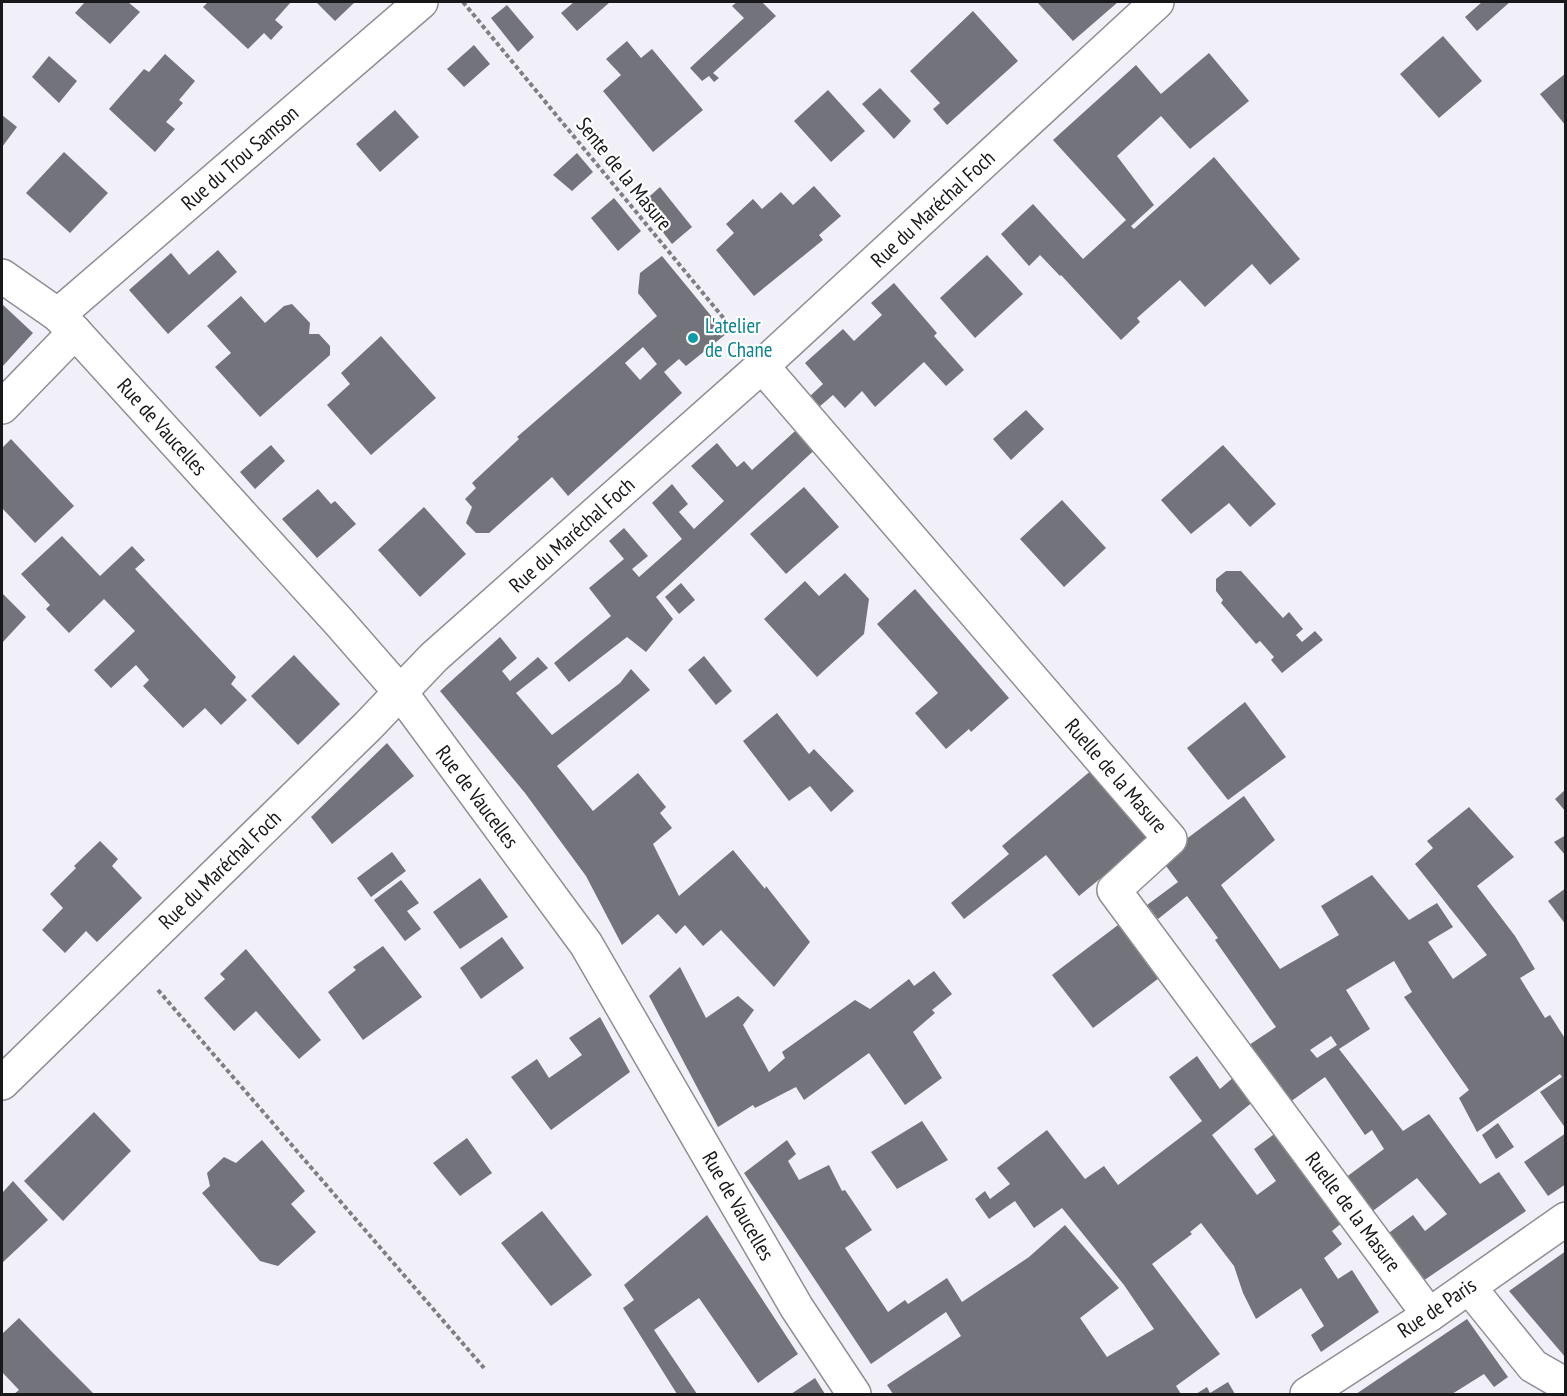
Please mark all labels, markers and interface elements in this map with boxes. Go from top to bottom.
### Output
street label: Rue du Trou Samson [175,99,304,216]
street label: Sente de la Masure [570,112,678,236]
street label: Rue du Maréchal Foch [865,144,1000,273]
place label: L'atelier de Chane [705,312,772,363]
marker: L'atelier de Chane [686,331,700,345]
street label: Rue de Vaucelles [112,372,213,481]
street label: Rue du Maréchal Foch [503,471,640,598]
street label: Ruelle de la Masure [1059,713,1174,839]
street label: Rue de Vaucelles [430,740,525,853]
street label: Rue du Maréchal Foch [153,804,287,935]
street label: Rue de Vaucelles [696,1146,781,1265]
street label: Ruelle de la Masure [1300,1146,1407,1277]
street label: Rue de Paris [1392,1271,1481,1344]

